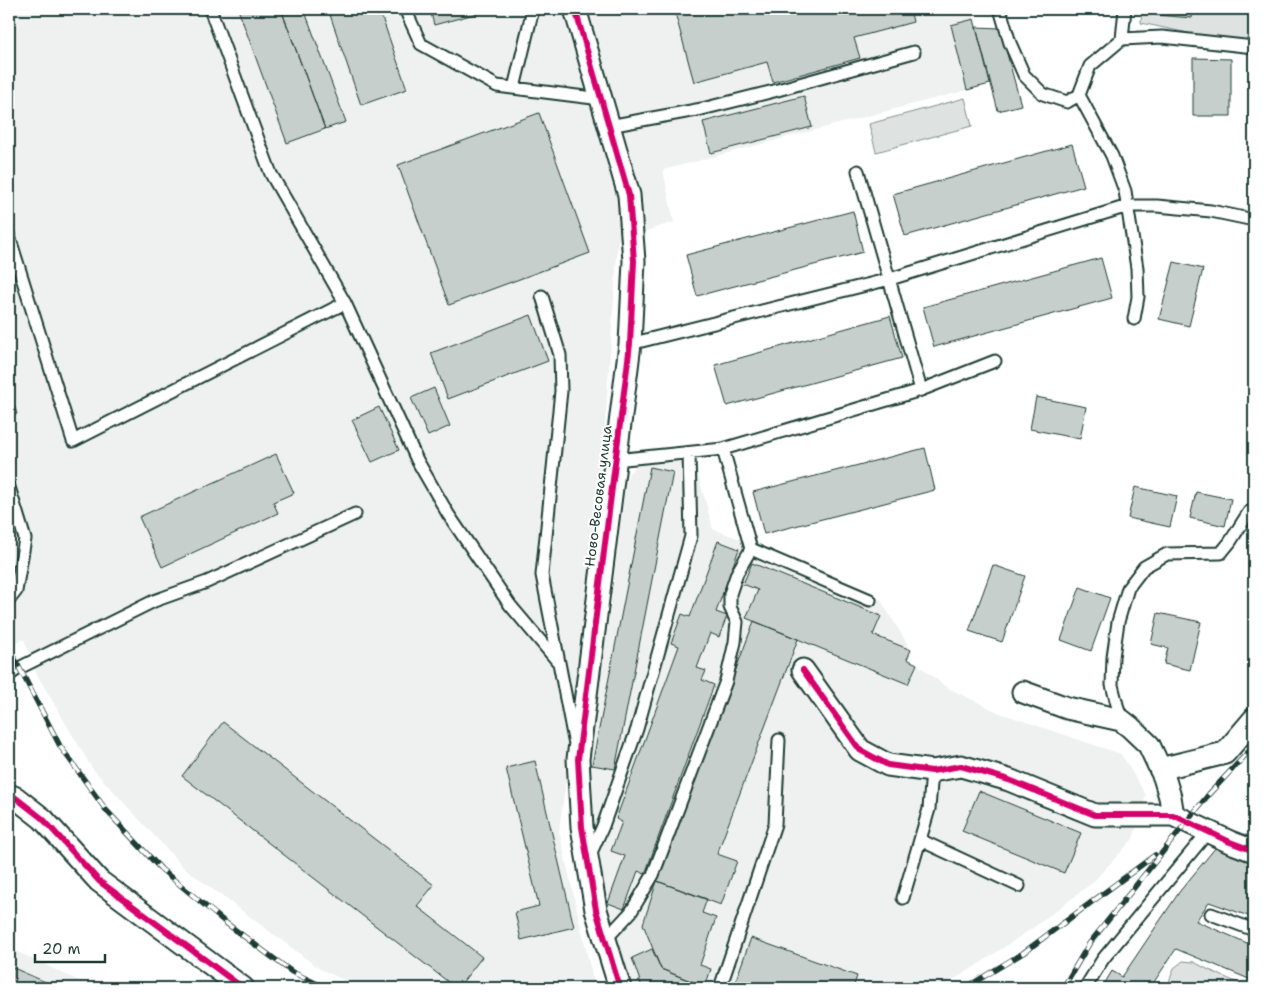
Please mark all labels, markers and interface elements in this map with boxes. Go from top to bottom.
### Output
street label: Ново-Весовая улица [580,424,616,568]
scale bar [35,932,105,964]
text: 20 m [42,939,81,959]

